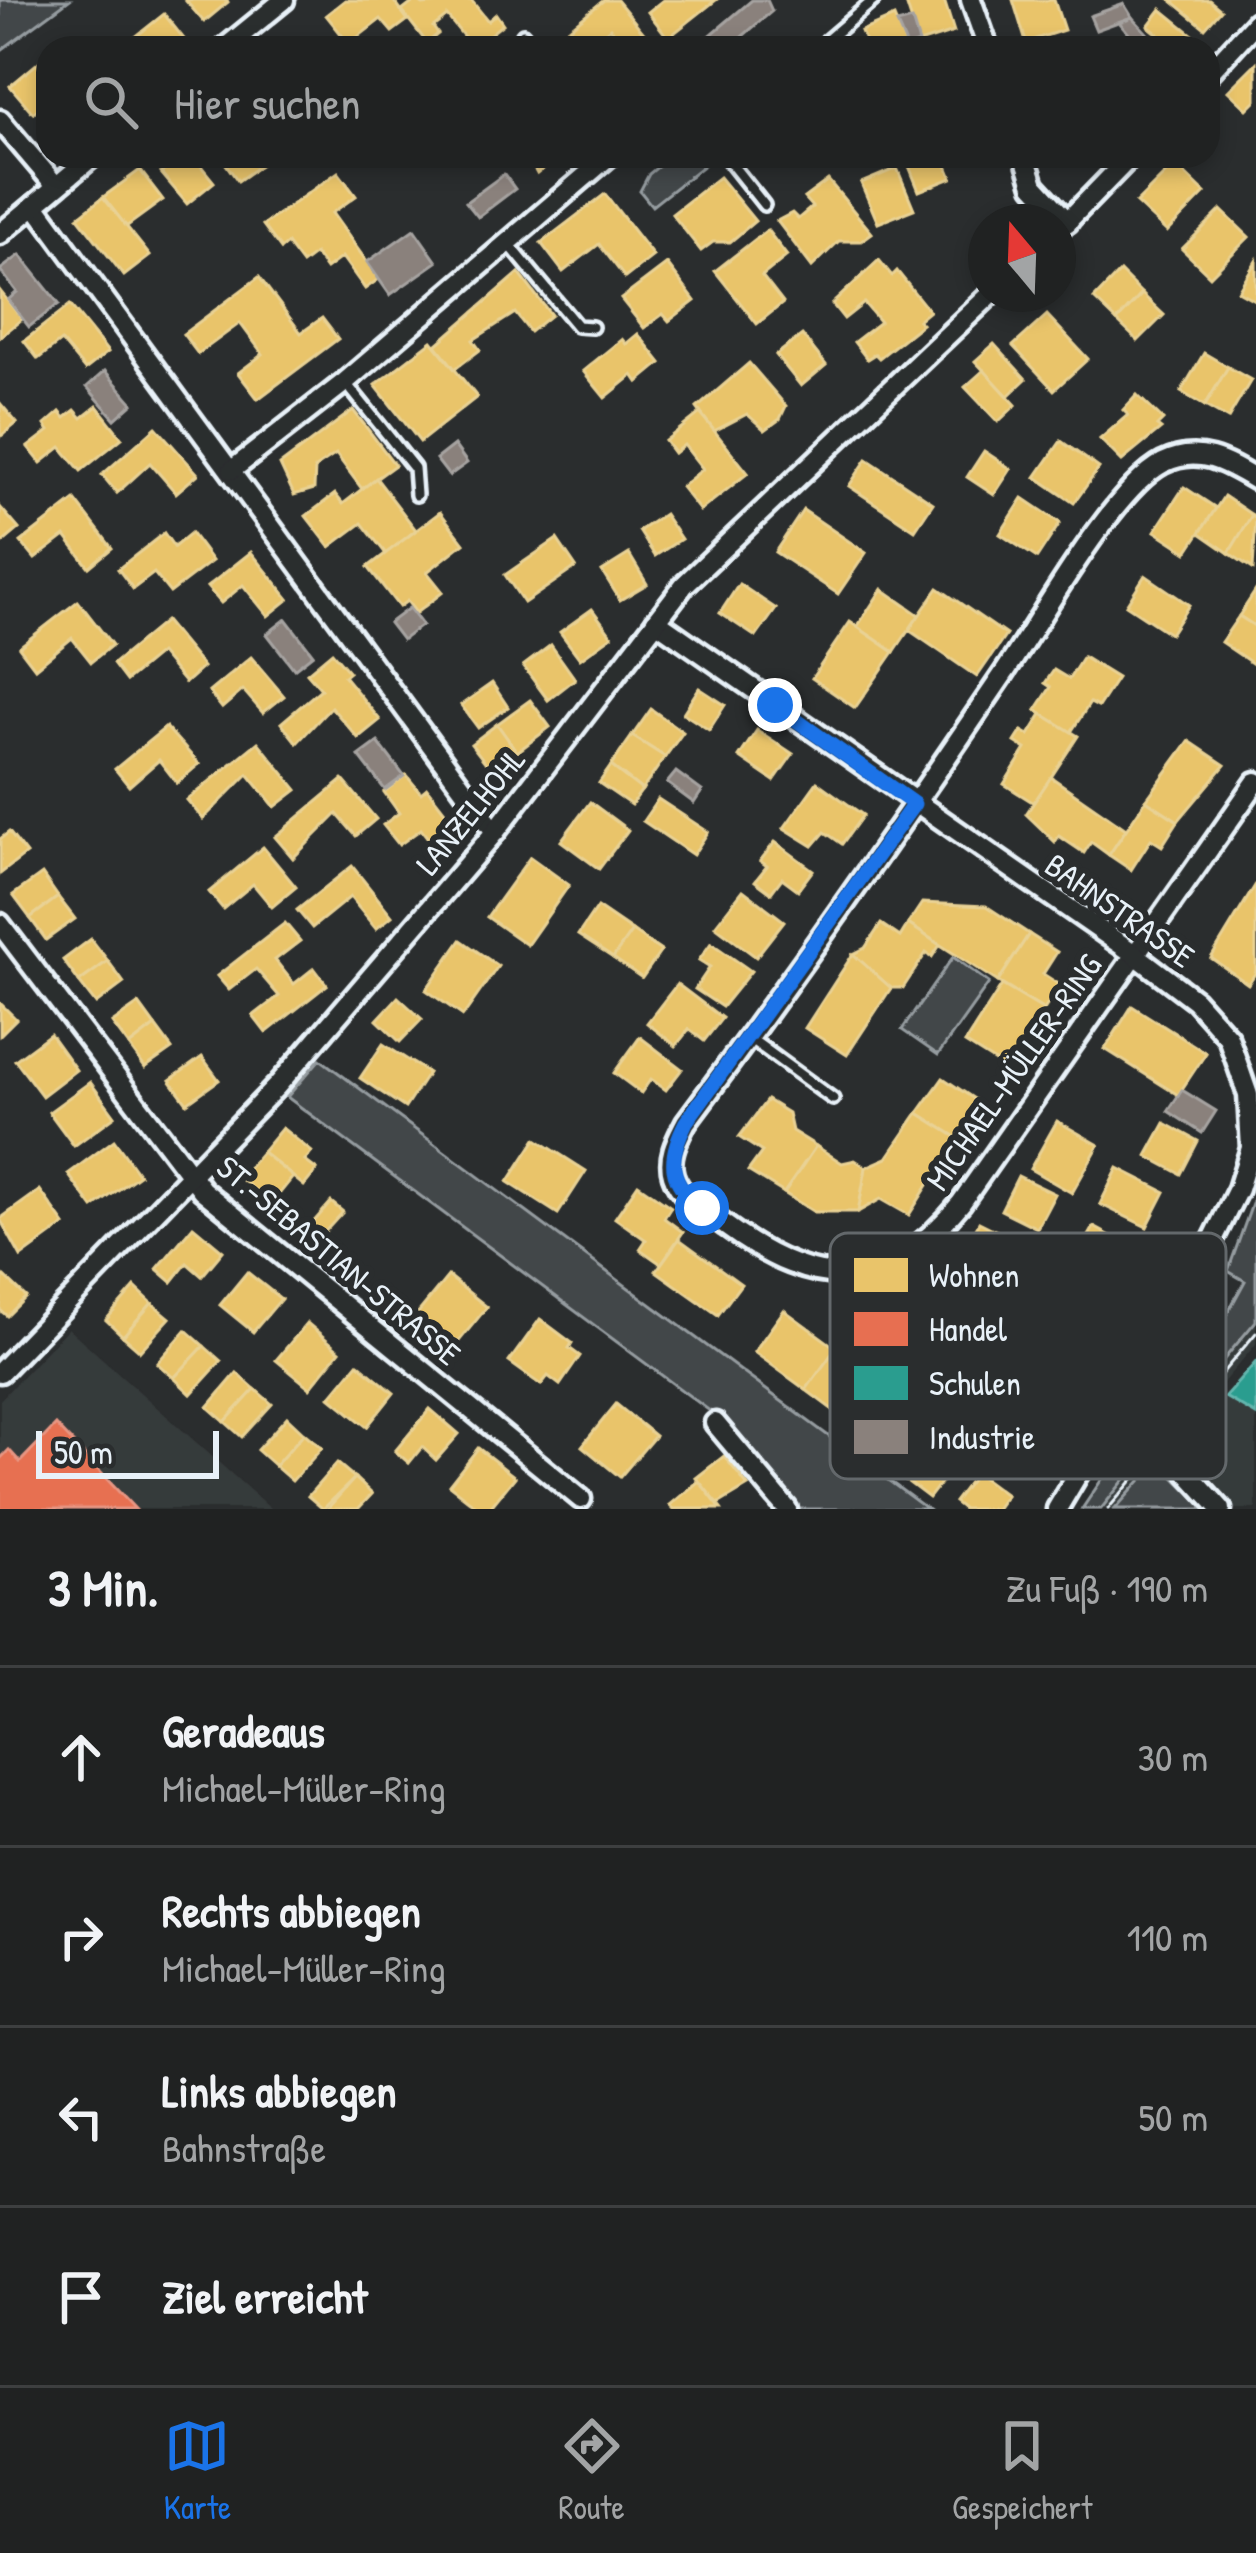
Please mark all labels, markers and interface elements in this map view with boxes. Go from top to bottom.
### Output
search box [36,36,1220,168]
icon: search [78,69,144,135]
text: Hier suchen [174,72,361,133]
north arrow [968,204,1076,312]
route end [748,678,802,732]
street label: LANZELHOHL [405,738,535,884]
street label: BAHNSTRASSE [1037,843,1204,978]
street label: MICHAEL-MÜLLER-RING [915,945,1111,1199]
street label: ST.-SEBASTIAN-STRASSE [208,1145,470,1375]
route start [675,1181,729,1235]
legend [830,1233,1226,1479]
text: Wohnen [929,1253,1019,1297]
text: Handel [929,1307,1007,1351]
text: Schulen [929,1361,1021,1405]
text: Industrie [929,1415,1035,1459]
scale bar [36,1425,219,1478]
text: 50 m [54,1430,113,1474]
text: 3 Min. [48,1553,158,1622]
text: Zu Fuß · 190 m [1006,1561,1208,1614]
text: Geradeaus [162,1700,325,1761]
icon: ahead [48,1724,114,1790]
text: 30 m [1138,1730,1208,1783]
text: Michael-Müller-Ring [162,1761,446,1814]
text: Rechts abbiegen [162,1880,421,1941]
icon: right [48,1904,114,1970]
text: 110 m [1127,1910,1208,1963]
text: Michael-Müller-Ring [162,1941,446,1994]
text: Links abbiegen [162,2060,397,2121]
icon: left [48,2084,114,2150]
text: 50 m [1139,2090,1208,2143]
text: Bahnstraße [162,2121,326,2174]
icon: arrive [48,2264,114,2330]
text: Ziel erreicht [162,2266,368,2327]
tab: Karte [164,2413,231,2529]
tab: Route [559,2413,625,2529]
tab: Gespeichert [952,2413,1092,2529]

